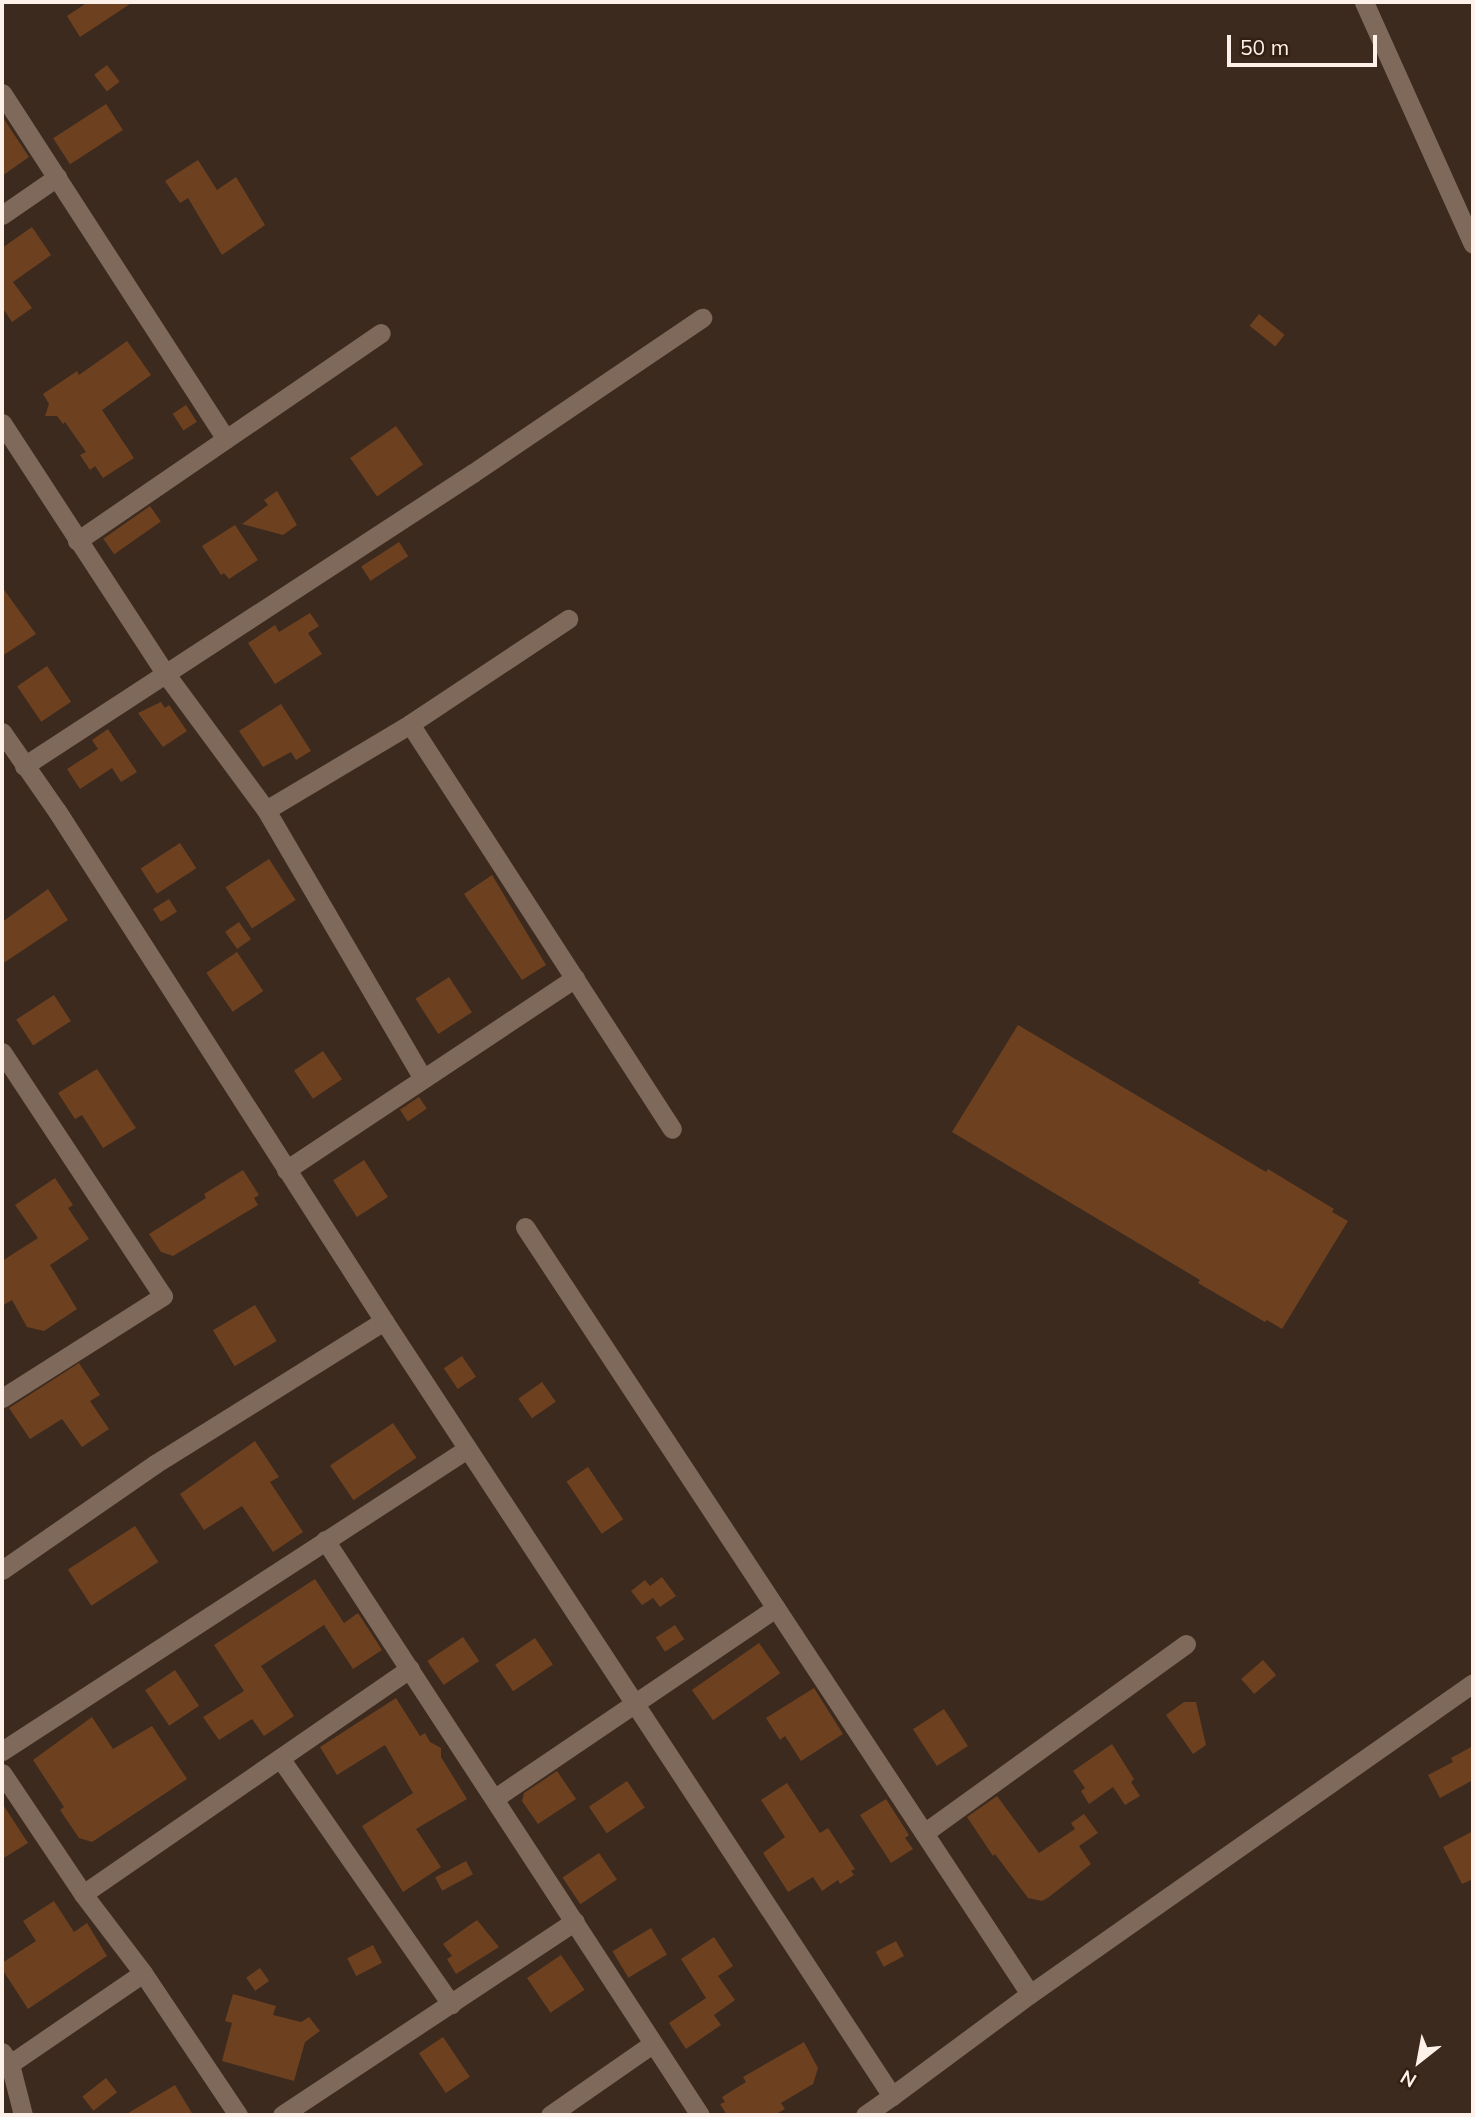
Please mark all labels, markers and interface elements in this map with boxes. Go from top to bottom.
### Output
scale bar [1230,21,1380,65]
text: 50 m [1240,34,1289,60]
north arrow [1384,2026,1454,2096]
text: N [1396,2065,1421,2093]

